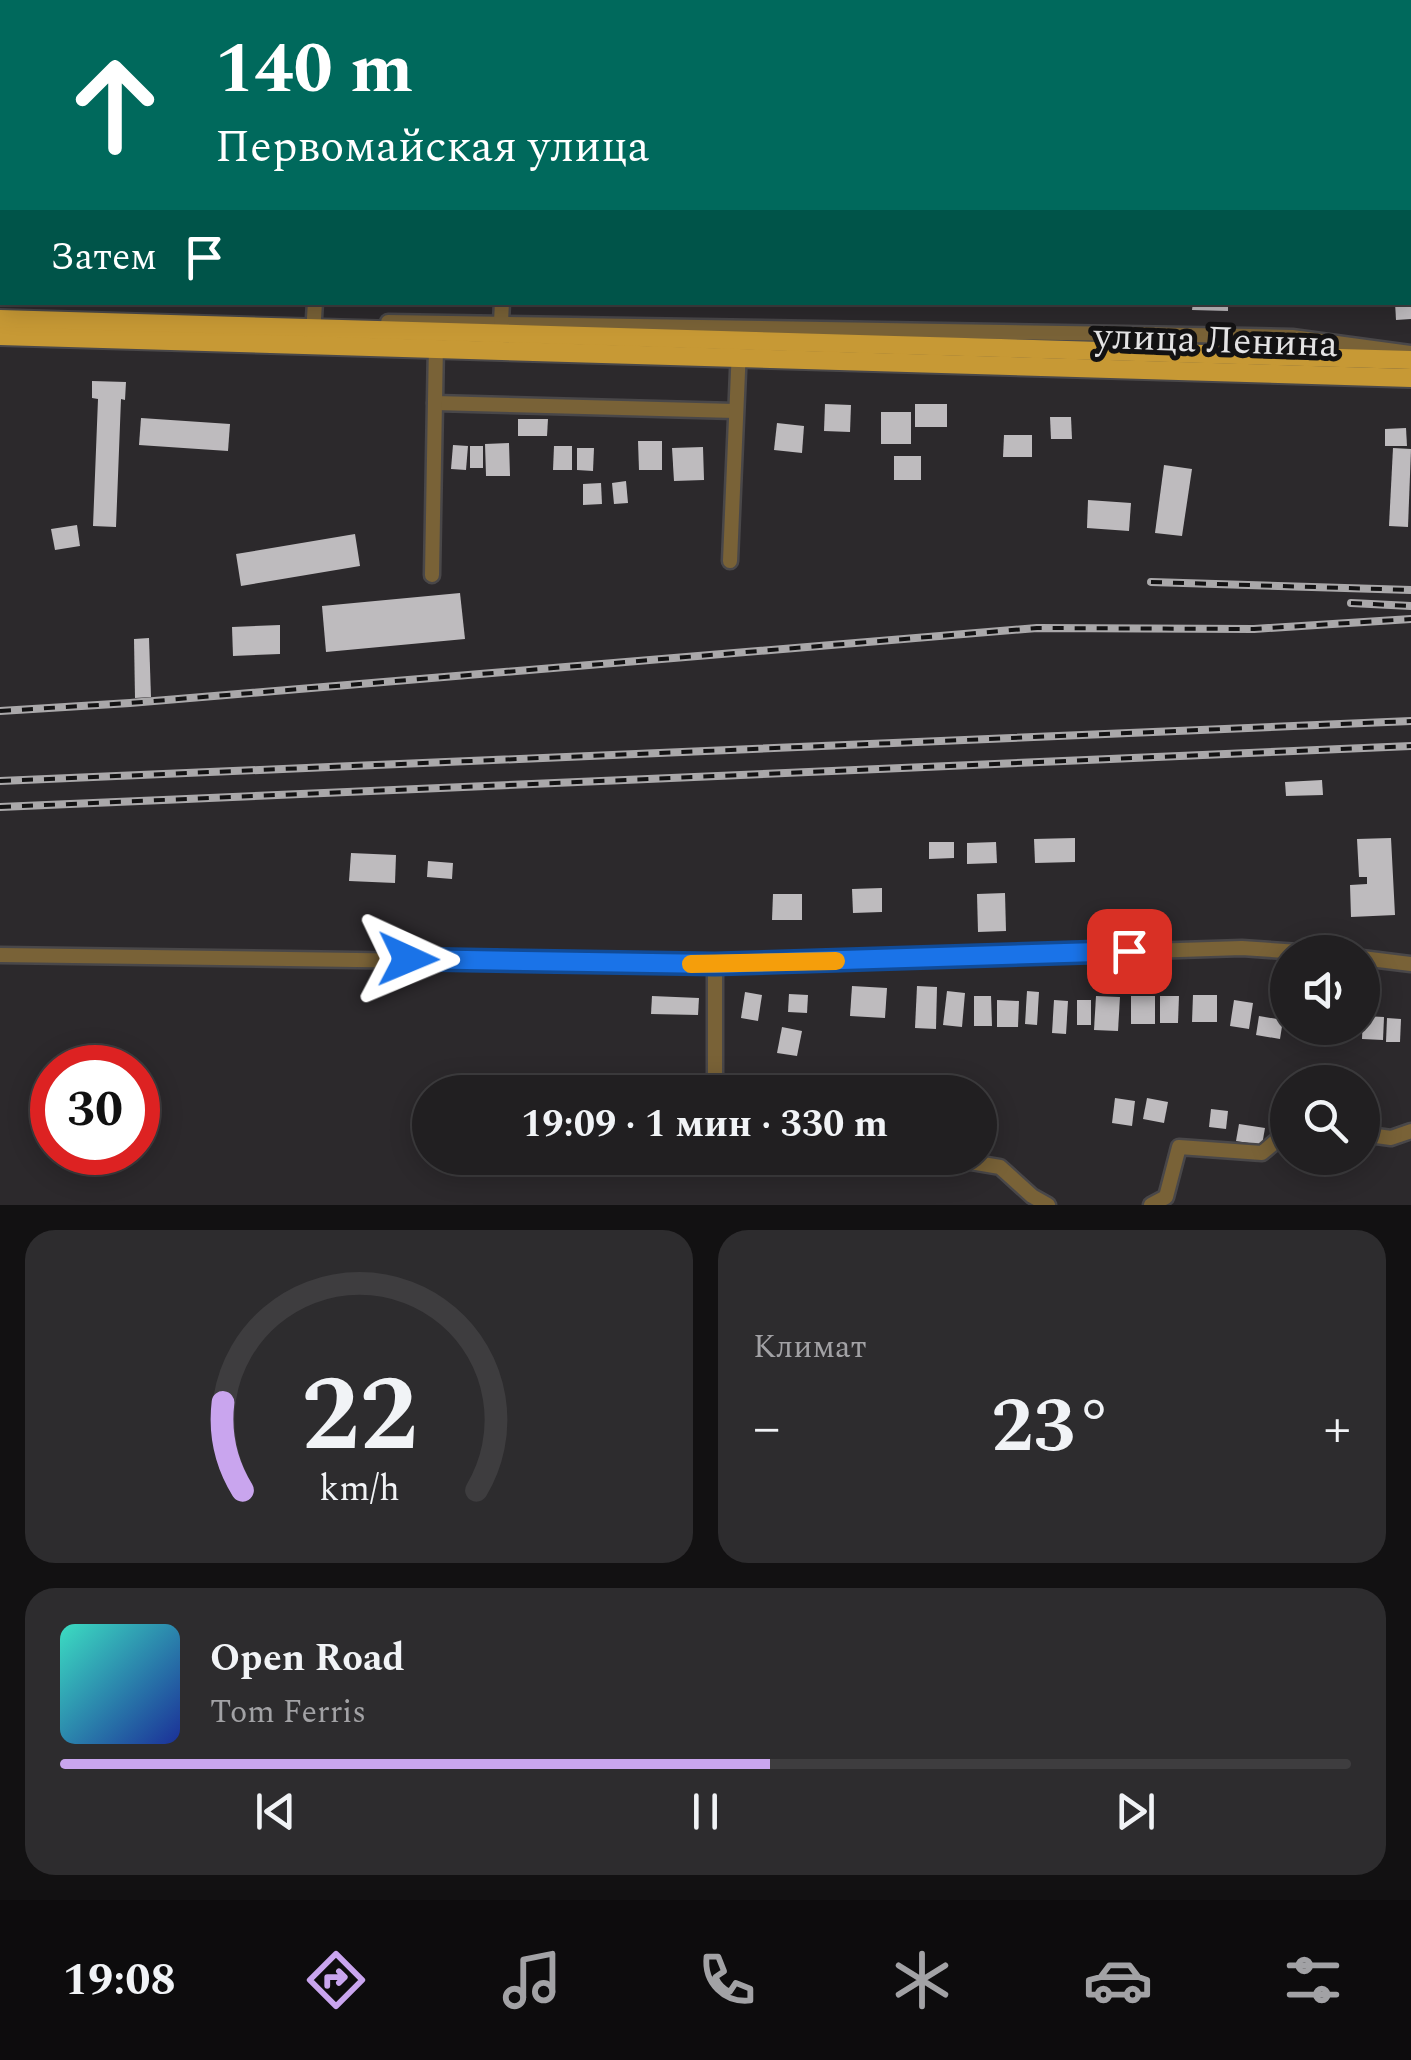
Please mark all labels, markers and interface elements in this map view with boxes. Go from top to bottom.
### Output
text: 140 m [215,17,413,123]
icon: ahead [50,40,180,170]
text: Первомайская улица [215,113,650,182]
text: Затем [50,229,157,287]
icon: arrive [177,230,232,285]
street label: улица Ленина [1092,308,1339,374]
position arrow [356,907,460,1011]
pin [1087,909,1172,994]
icon: arrive [1102,924,1157,979]
map controls [1270,935,1380,1175]
button: sound [1270,935,1380,1045]
speed limit sign: 30 [30,1045,160,1175]
button: search [1270,1065,1380,1175]
text: 19:09 · 1 мин · 330 m [521,1096,888,1154]
text: Климат [753,1323,866,1372]
text: 22 [301,1338,417,1496]
text: 23° [991,1371,1113,1485]
text: − [753,1387,781,1470]
text: + [1323,1387,1351,1470]
text: km/h [319,1462,399,1517]
text: Open Road [210,1630,405,1688]
text: Tom Ferris [210,1688,366,1737]
icon: previous [248,1784,303,1839]
icon: pause [678,1784,733,1839]
icon: next [1108,1784,1163,1839]
icon: directions [301,1945,371,2015]
icon: music [497,1945,567,2015]
icon: phone [692,1945,762,2015]
icon: climate [887,1945,957,2015]
icon: car [1083,1945,1153,2015]
icon: filters [1278,1945,1348,2015]
text: 19:08 [63,1946,176,2015]

